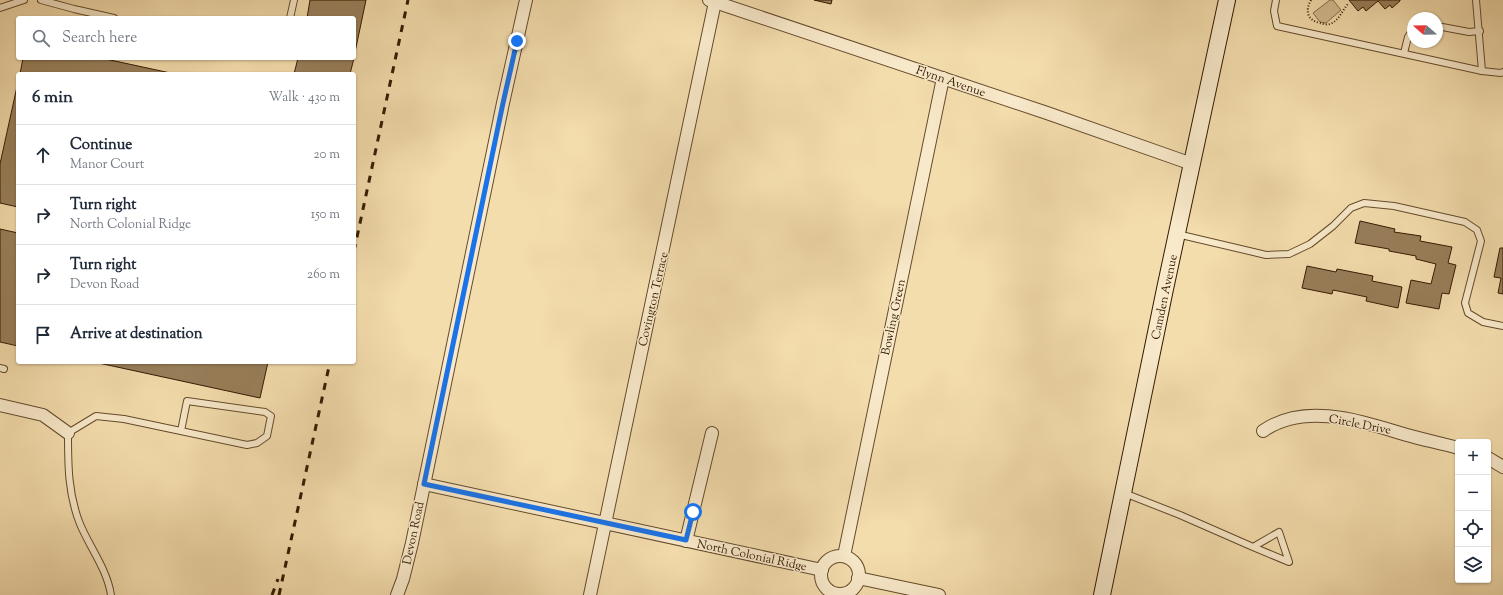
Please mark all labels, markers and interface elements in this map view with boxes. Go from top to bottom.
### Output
north arrow [1407,12,1443,48]
search box [16,16,356,60]
icon: search [30,27,52,49]
text: Search here [62,28,137,49]
route end [508,32,526,50]
street label: Flynn Avenue [913,62,988,102]
text: 6 min [32,86,73,110]
text: Walk · 430 m [269,89,340,107]
text: Continue [70,135,132,156]
icon: ahead [32,144,54,166]
text: 20 m [314,146,340,164]
text: Manor Court [70,156,144,174]
text: Turn right [70,195,136,216]
icon: right [32,204,54,226]
text: 150 m [311,206,340,224]
text: North Colonial Ridge [70,216,191,234]
street label: Covington Terrace [634,250,674,348]
street label: Camden Avenue [1147,252,1183,342]
text: Turn right [70,255,136,276]
icon: right [32,264,54,286]
text: 260 m [307,266,340,284]
text: Devon Road [70,276,139,294]
street label: Bowling Green [877,277,911,357]
icon: arrive [32,324,54,346]
text: Arrive at destination [70,324,203,345]
street label: Circle Drive [1327,410,1393,440]
map controls [1455,439,1491,583]
button: + [1455,439,1491,475]
button: − [1455,475,1491,511]
street label: Devon Road [399,500,429,566]
route start [684,503,702,521]
button: locate [1455,511,1491,547]
street label: North Colonial Ridge [695,536,809,576]
button: layers [1455,547,1491,583]

